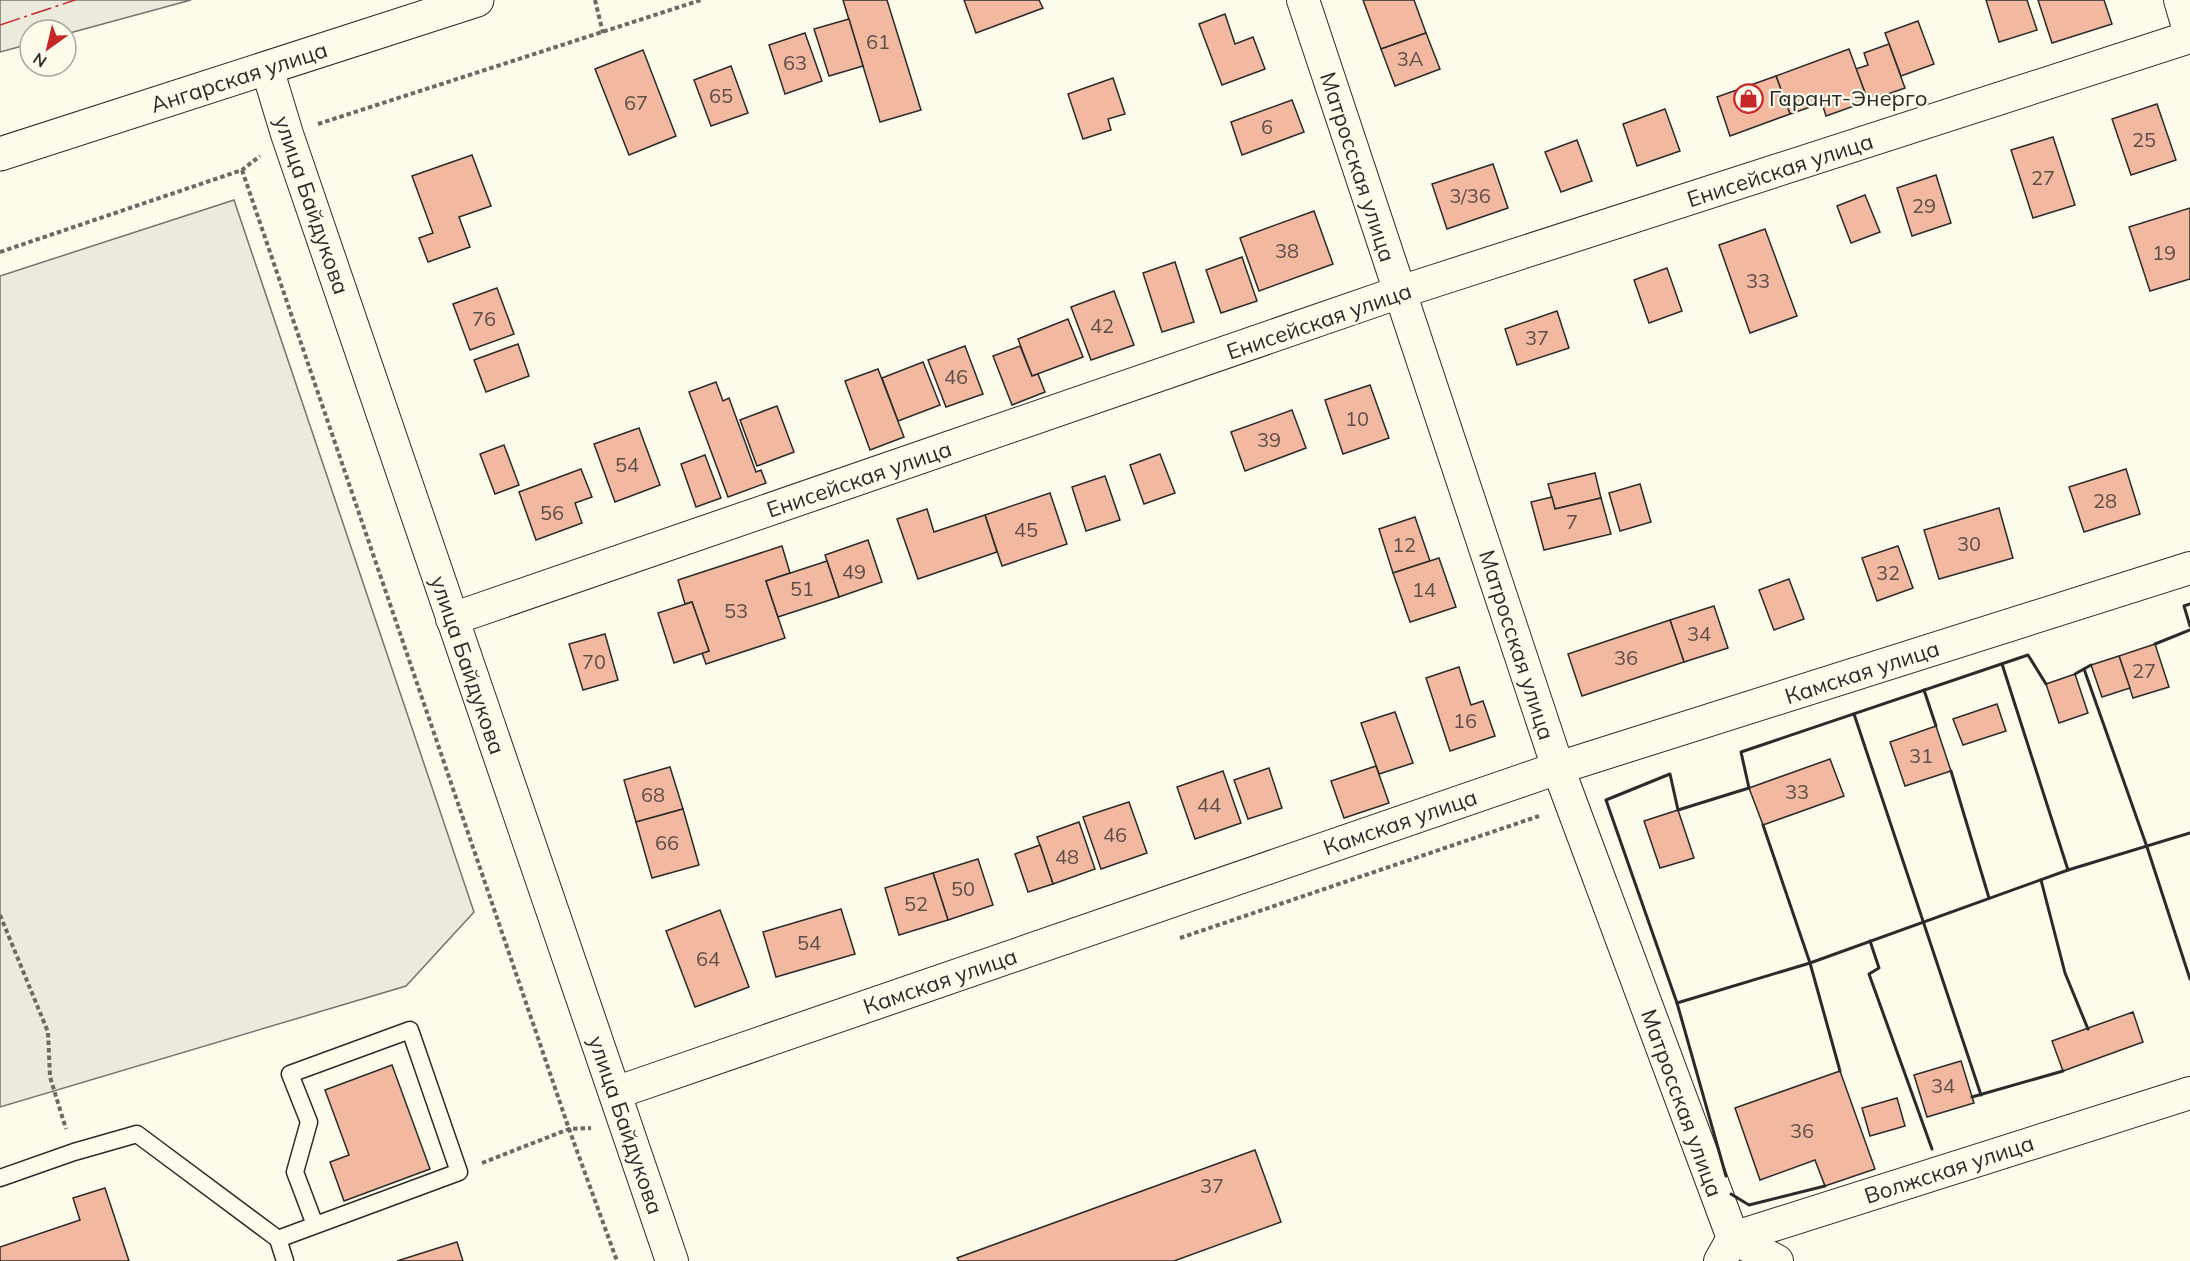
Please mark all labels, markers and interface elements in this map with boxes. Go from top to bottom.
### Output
north arrow [18,18,78,78]
house number: 61 [866,29,890,54]
street label: Ангарская улица [147,35,331,119]
house number: 3А [1397,46,1424,71]
text: N [29,49,50,72]
house number: 63 [783,50,807,75]
street label: Матросская улица [1314,69,1402,265]
shop icon: Гарант-Энерго [1732,82,1764,114]
house number: 65 [709,83,733,108]
place label: Гарант-Энерго [1769,84,1928,112]
house number: 67 [624,90,648,115]
street label: улица Байдукова [268,112,356,298]
house number: 6 [1261,114,1273,139]
street label: Енисейская улица [1683,127,1877,213]
house number: 25 [2132,127,2156,152]
house number: 27 [2031,165,2055,190]
house number: 3/36 [1449,183,1491,208]
house number: 29 [1912,193,1936,218]
house number: 38 [1275,238,1299,263]
house number: 19 [2152,240,2176,265]
house number: 33 [1746,268,1770,293]
street label: Енисейская улица [1223,276,1415,366]
house number: 76 [472,306,496,331]
house number: 42 [1090,313,1114,338]
house number: 37 [1525,325,1549,350]
house number: 46 [944,364,968,389]
house number: 10 [1345,406,1369,431]
house number: 39 [1257,427,1281,452]
street label: Енисейская улица [763,434,955,524]
house number: 54 [615,452,639,477]
house number: 28 [2093,488,2117,513]
house number: 56 [540,500,564,525]
house number: 7 [1566,509,1578,534]
house number: 45 [1014,517,1038,542]
house number: 30 [1957,531,1981,556]
house number: 12 [1392,532,1416,557]
street label: Матросская улица [1473,547,1561,743]
house number: 49 [842,559,866,584]
house number: 32 [1876,560,1900,585]
street label: улица Байдукова [424,572,512,758]
house number: 51 [790,576,814,601]
house number: 14 [1412,577,1436,602]
house number: 53 [724,598,748,623]
house number: 34 [1687,621,1711,646]
street label: Камская улица [1781,634,1943,710]
house number: 36 [1614,645,1638,670]
house number: 70 [582,649,606,674]
house number: 27 [2132,658,2156,683]
house number: 16 [1453,708,1477,733]
house number: 31 [1909,743,1933,768]
house number: 33 [1785,779,1809,804]
house number: 68 [641,782,665,807]
street label: Камская улица [1319,783,1481,861]
house number: 44 [1197,792,1221,817]
house number: 46 [1103,822,1127,847]
house number: 66 [655,830,679,855]
house number: 48 [1055,844,1079,869]
house number: 50 [951,876,975,901]
house number: 52 [904,891,928,916]
house number: 54 [797,930,821,955]
street label: Камская улица [859,942,1021,1020]
house number: 64 [696,946,720,971]
street label: Матросская улица [1635,1005,1729,1201]
street label: улица Байдукова [582,1032,670,1218]
house number: 34 [1931,1073,1955,1098]
house number: 36 [1790,1118,1814,1143]
street label: Волжская улица [1861,1128,2037,1210]
house number: 37 [1200,1173,1224,1198]

